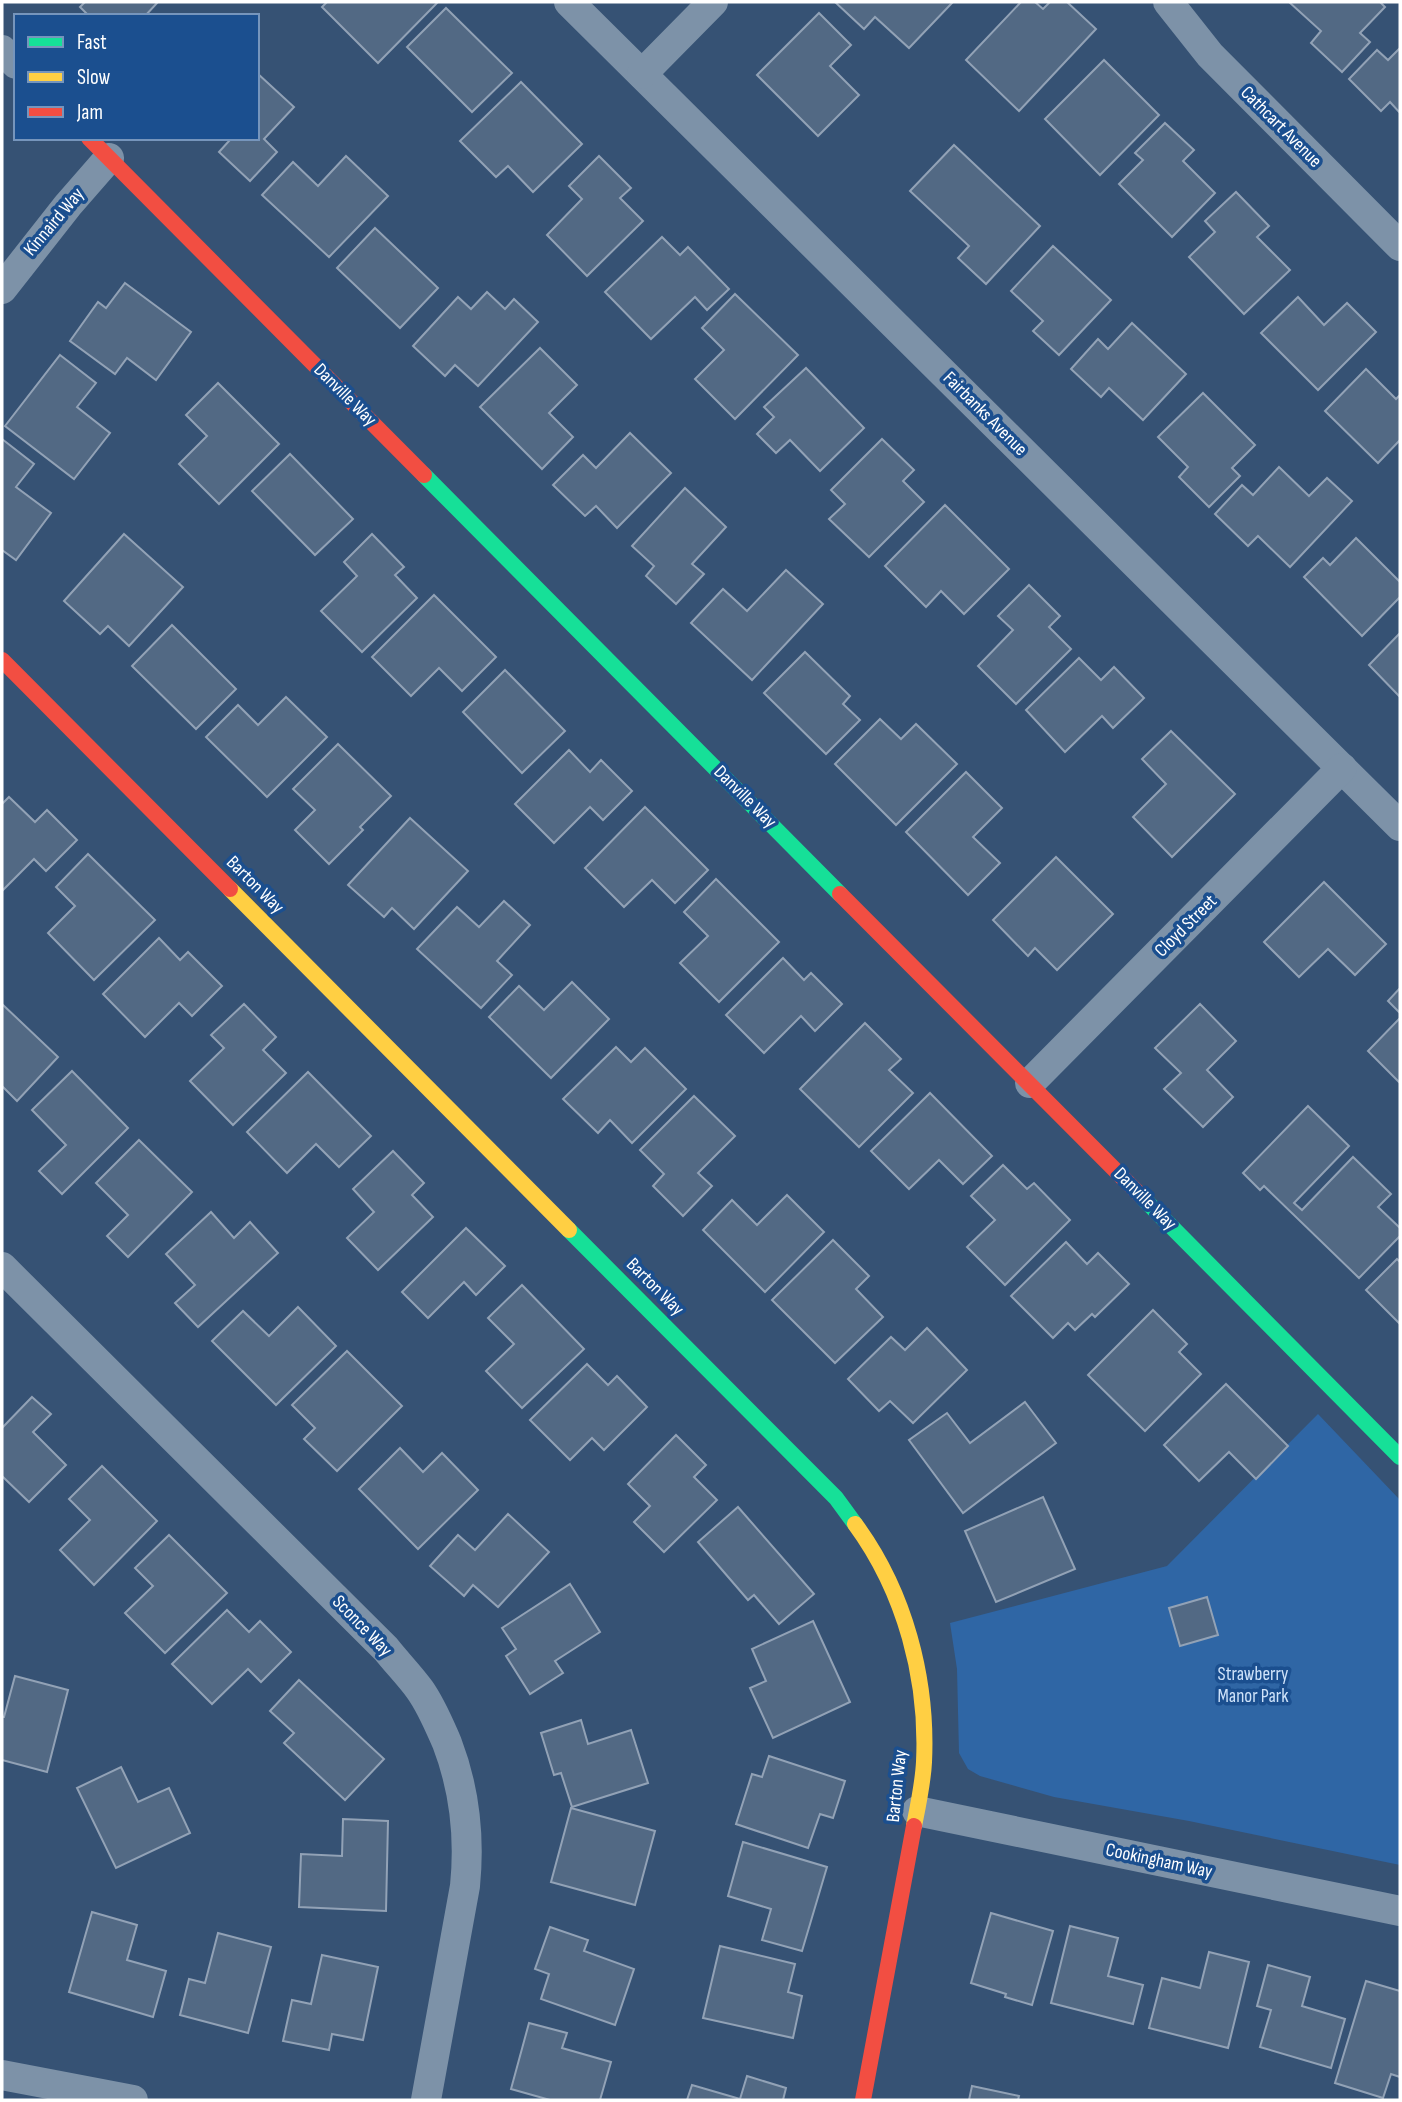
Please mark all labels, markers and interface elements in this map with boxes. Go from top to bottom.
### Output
legend [14,14,259,140]
text: Fast [77,30,107,55]
text: Slow [77,65,111,90]
street label: Cathcart Avenue [1235,81,1327,173]
text: Jam [76,100,103,125]
street label: Kinnaird Way [19,183,90,261]
street label: Danville Way [309,359,382,432]
street label: Fairbanks Avenue [938,367,1032,461]
street label: Danville Way [709,761,782,834]
street label: Barton Way [221,851,289,919]
street label: Cloyd Street [1150,890,1222,962]
street label: Danville Way [1109,1163,1182,1236]
street label: Barton Way [621,1253,689,1321]
street label: Sconce Way [327,1591,397,1662]
park label: Strawberry Manor Park [1218,1663,1289,1708]
street label: Barton Way [882,1748,912,1823]
street label: Cookingham Way [1104,1838,1215,1884]

